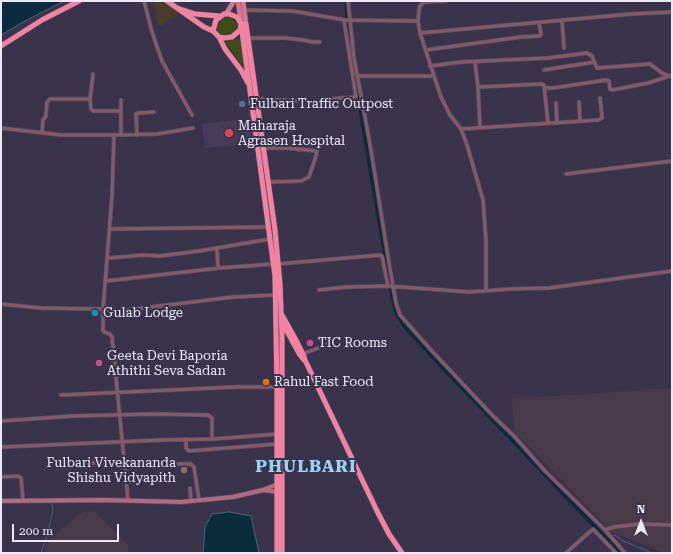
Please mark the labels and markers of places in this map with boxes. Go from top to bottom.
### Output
place label: Fulbari Traffic Outpost [250,96,393,112]
marker: Fulbari Traffic Outpost [237,99,247,109]
place label: Maharaja Agrasen Hospital [238,118,345,149]
marker: Maharaja Agrasen Hospital [223,127,235,139]
place label: Gulab Lodge [103,305,183,321]
marker: Gulab Lodge [90,308,100,318]
place label: TIC Rooms [318,335,387,351]
marker: TIC Rooms [305,338,315,348]
place label: Geeta Devi Baporia Athithi Seva Sadan [107,348,228,379]
marker: Geeta Devi Baporia Athithi Seva Sadan [94,358,104,368]
place label: Rahul Fast Food [274,374,374,390]
marker: Rahul Fast Food [261,377,271,387]
place label: Fulbari Vivekananda Shishu Vidyapith [46,455,176,486]
marker: Fulbari Vivekananda Shishu Vidyapith [179,465,189,475]

